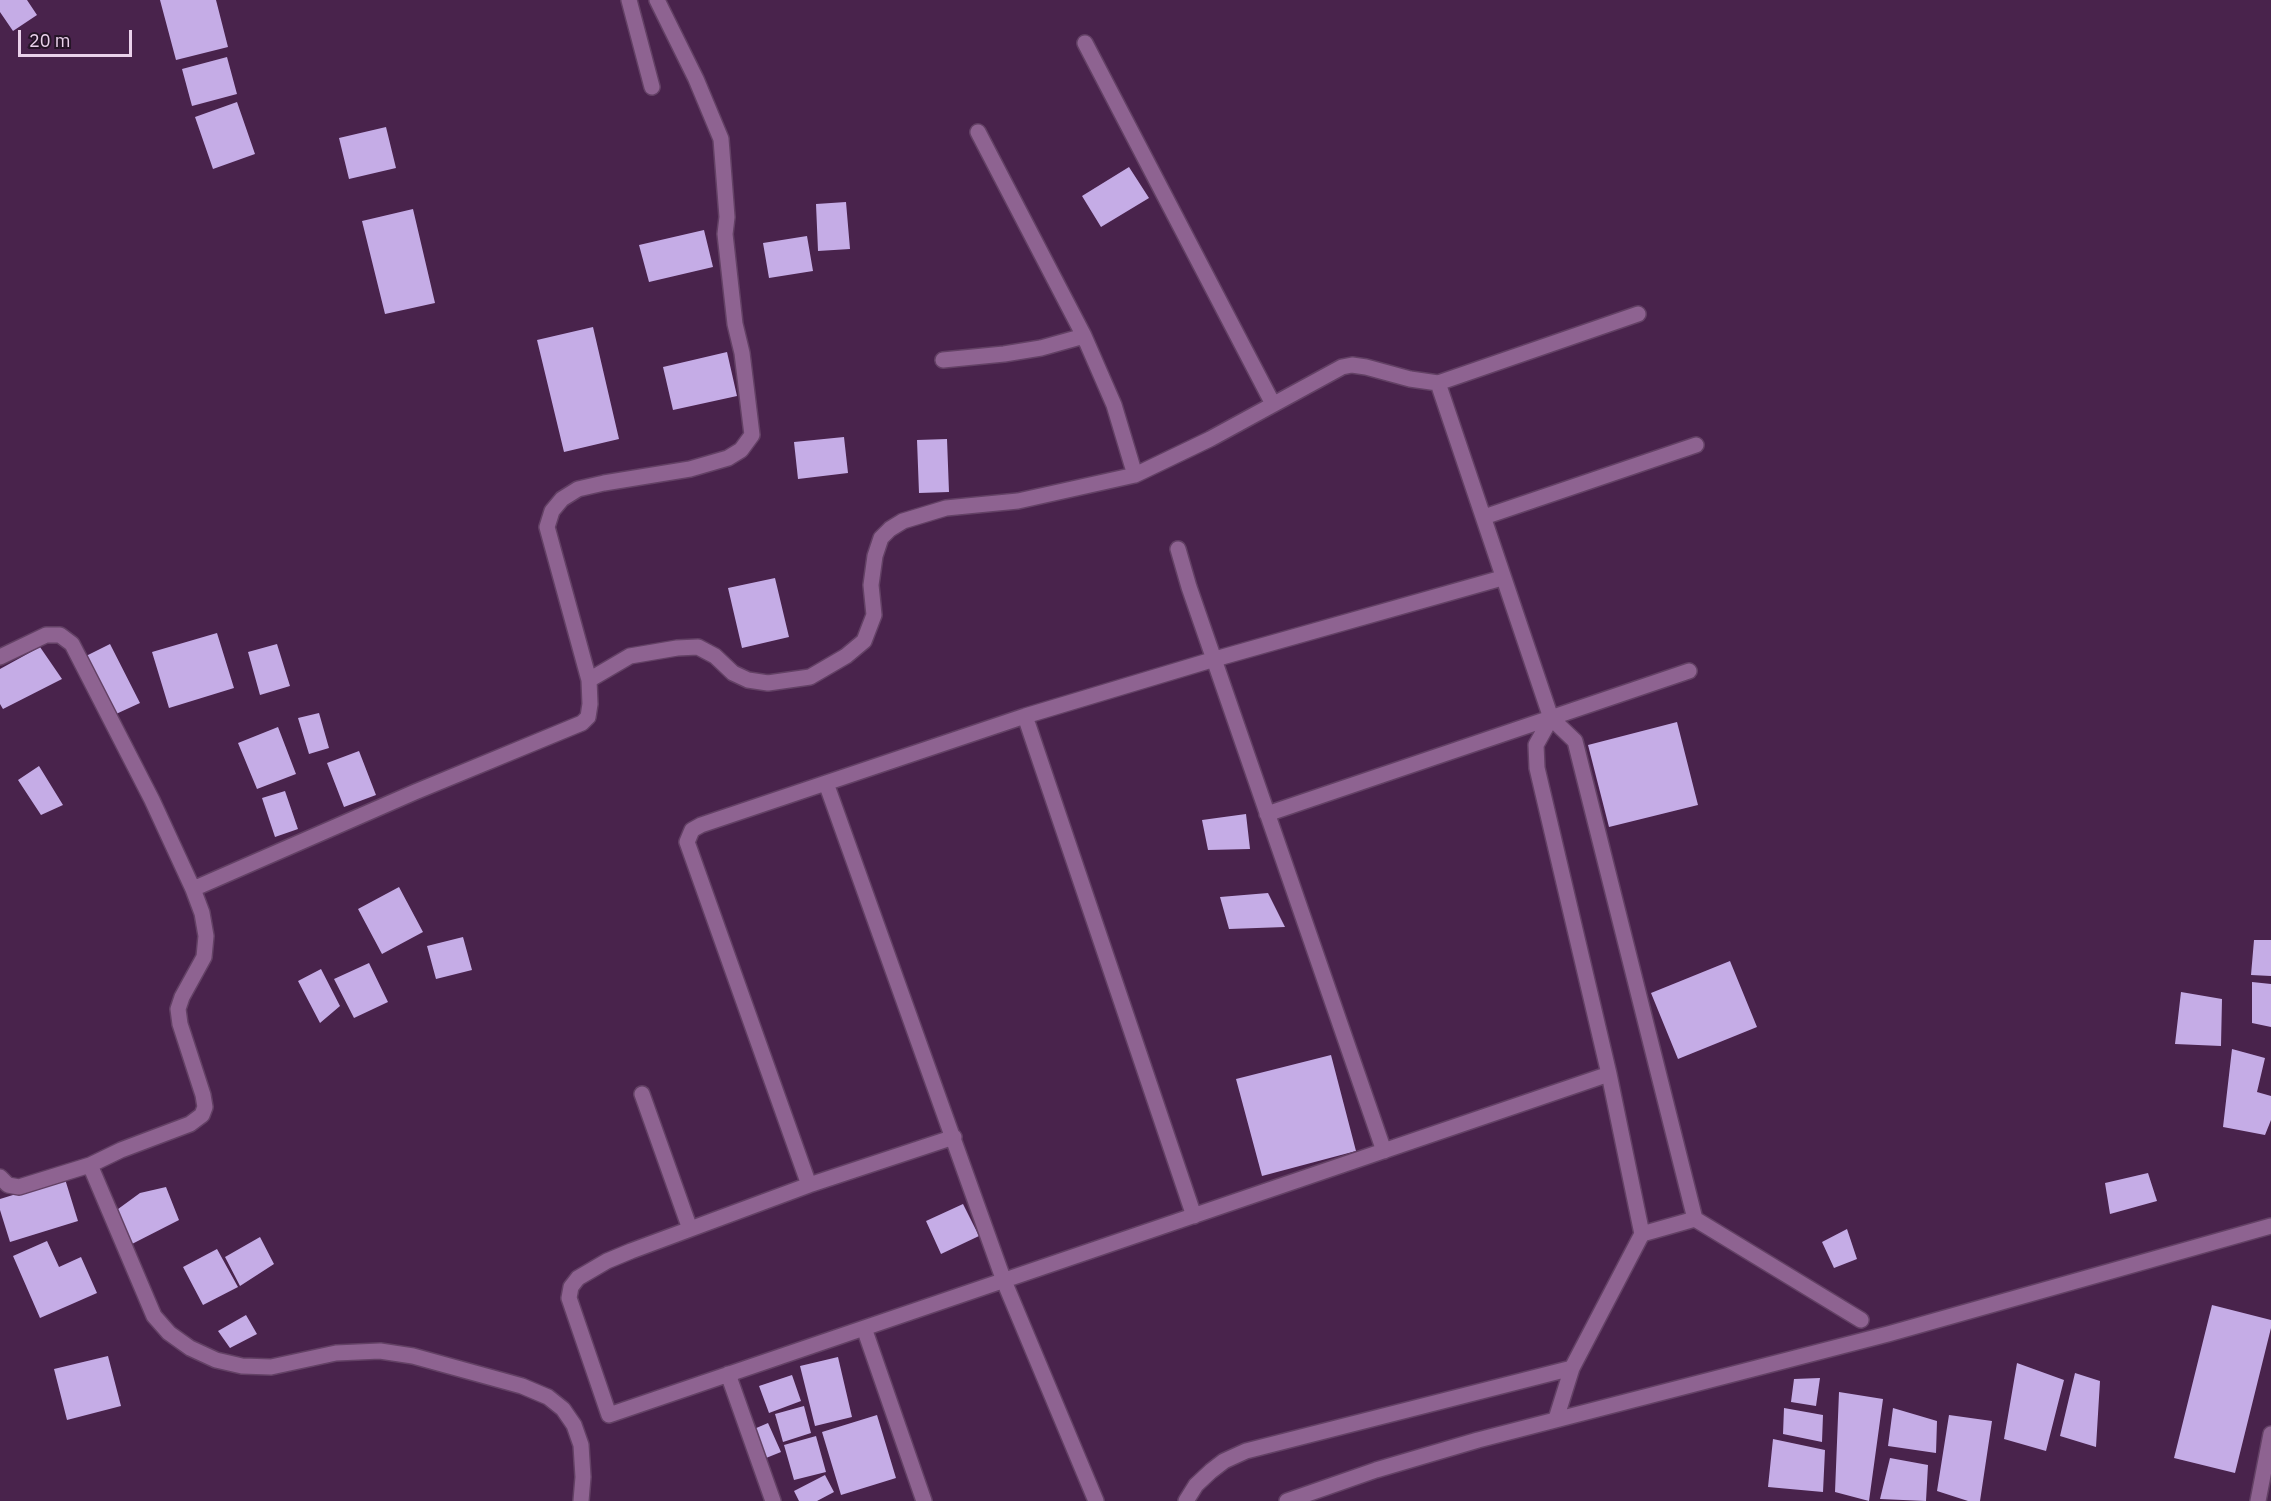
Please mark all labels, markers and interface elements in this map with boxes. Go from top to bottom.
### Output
scale bar [21,18,135,56]
text: 20 m [29,29,71,52]

